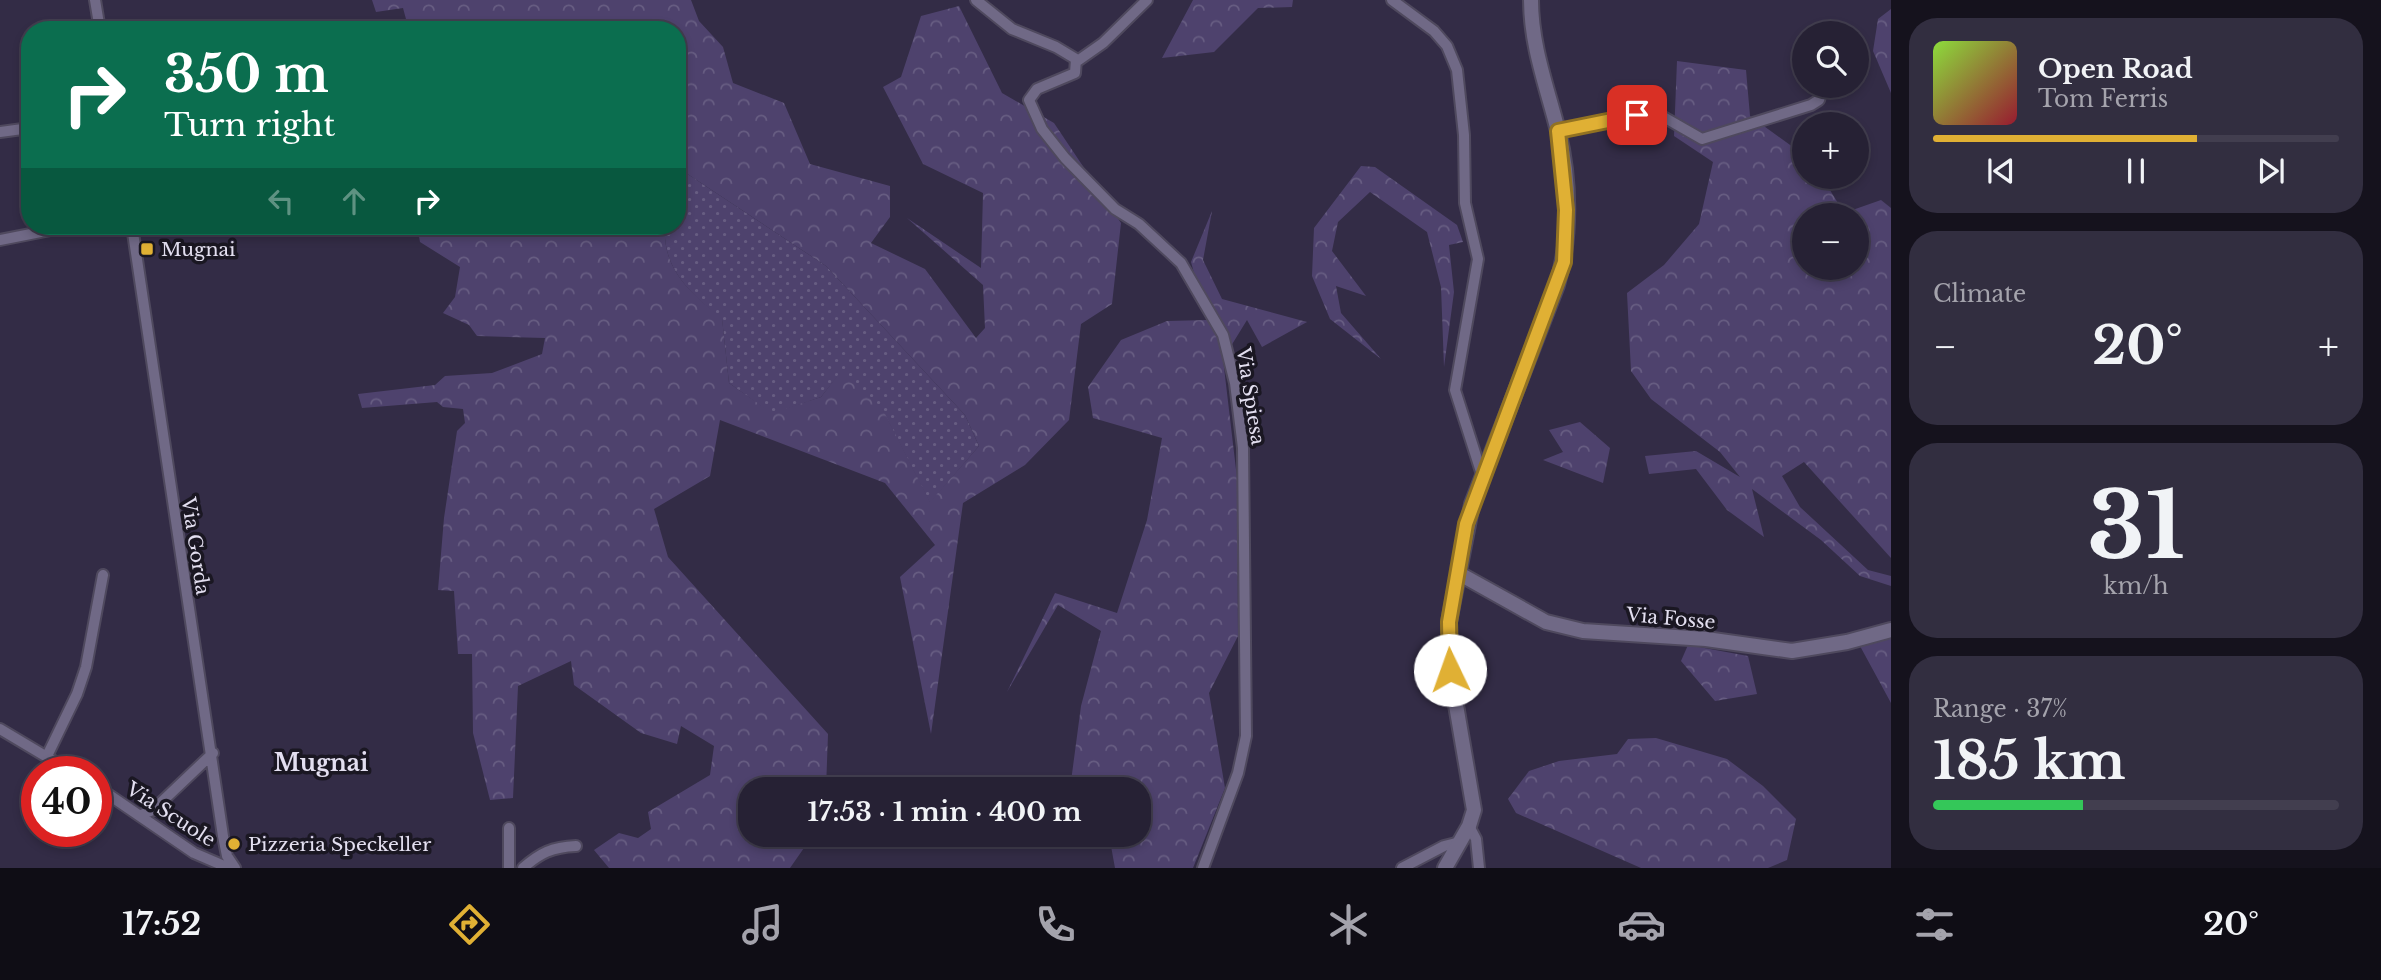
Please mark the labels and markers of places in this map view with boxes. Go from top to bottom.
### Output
pin [1607,85,1667,145]
place label: Mugnai [161,238,236,261]
marker: Mugnai [139,241,155,257]
place label: Pizzeria Speckeller [248,833,431,856]
marker: Pizzeria Speckeller [226,836,242,852]

